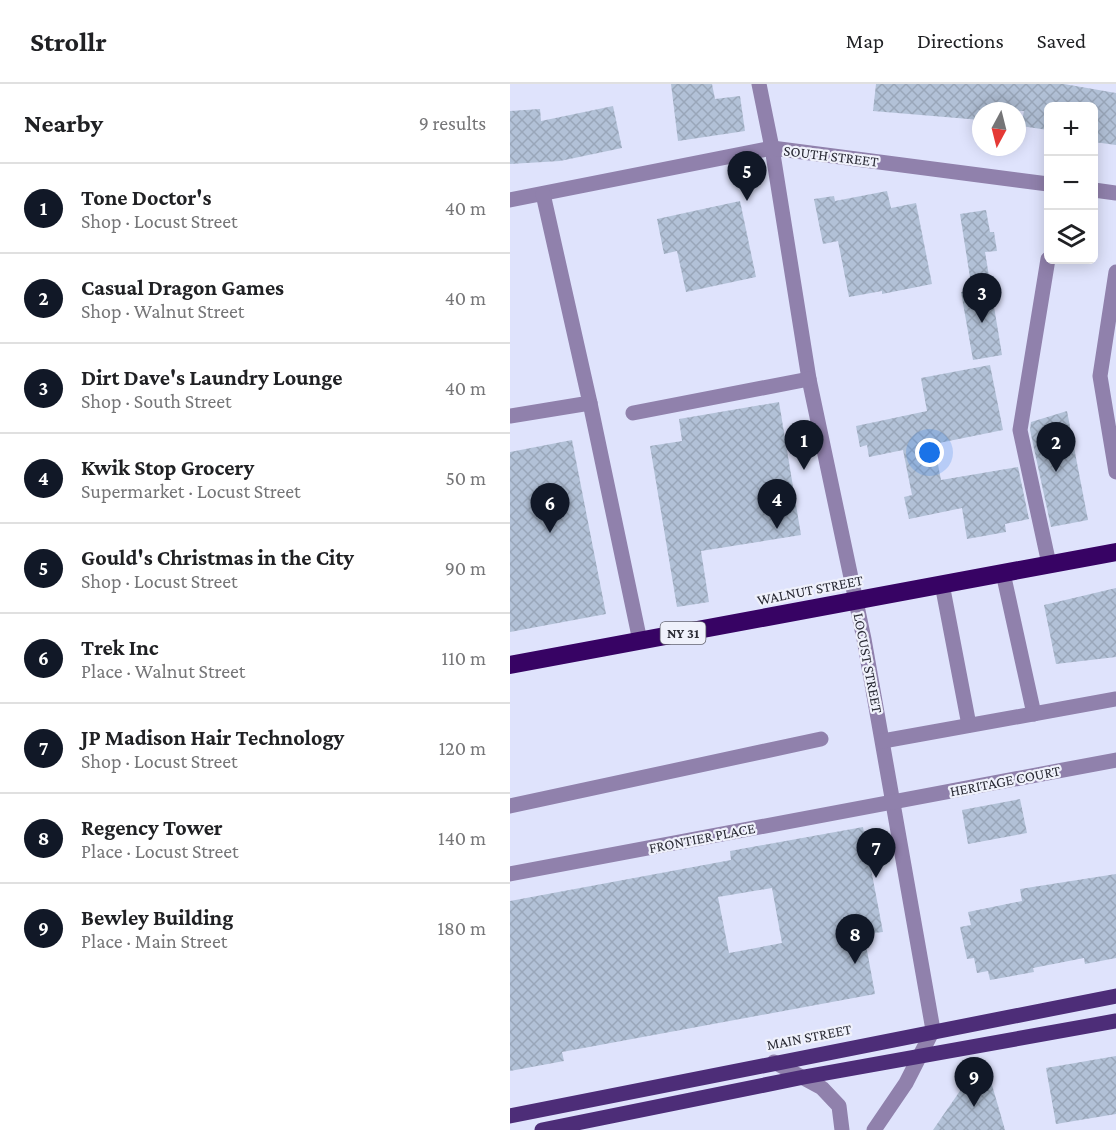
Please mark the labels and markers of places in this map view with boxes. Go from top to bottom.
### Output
pin: 5 [728,152,766,201]
pin: 3 [962,274,1002,323]
pin: 1 [784,420,824,470]
pin: 2 [1036,422,1076,472]
pin: 4 [758,480,796,529]
pin: 6 [530,484,570,533]
pin: 7 [856,828,896,878]
pin: 8 [836,914,874,964]
pin: 9 [954,1058,994,1107]

